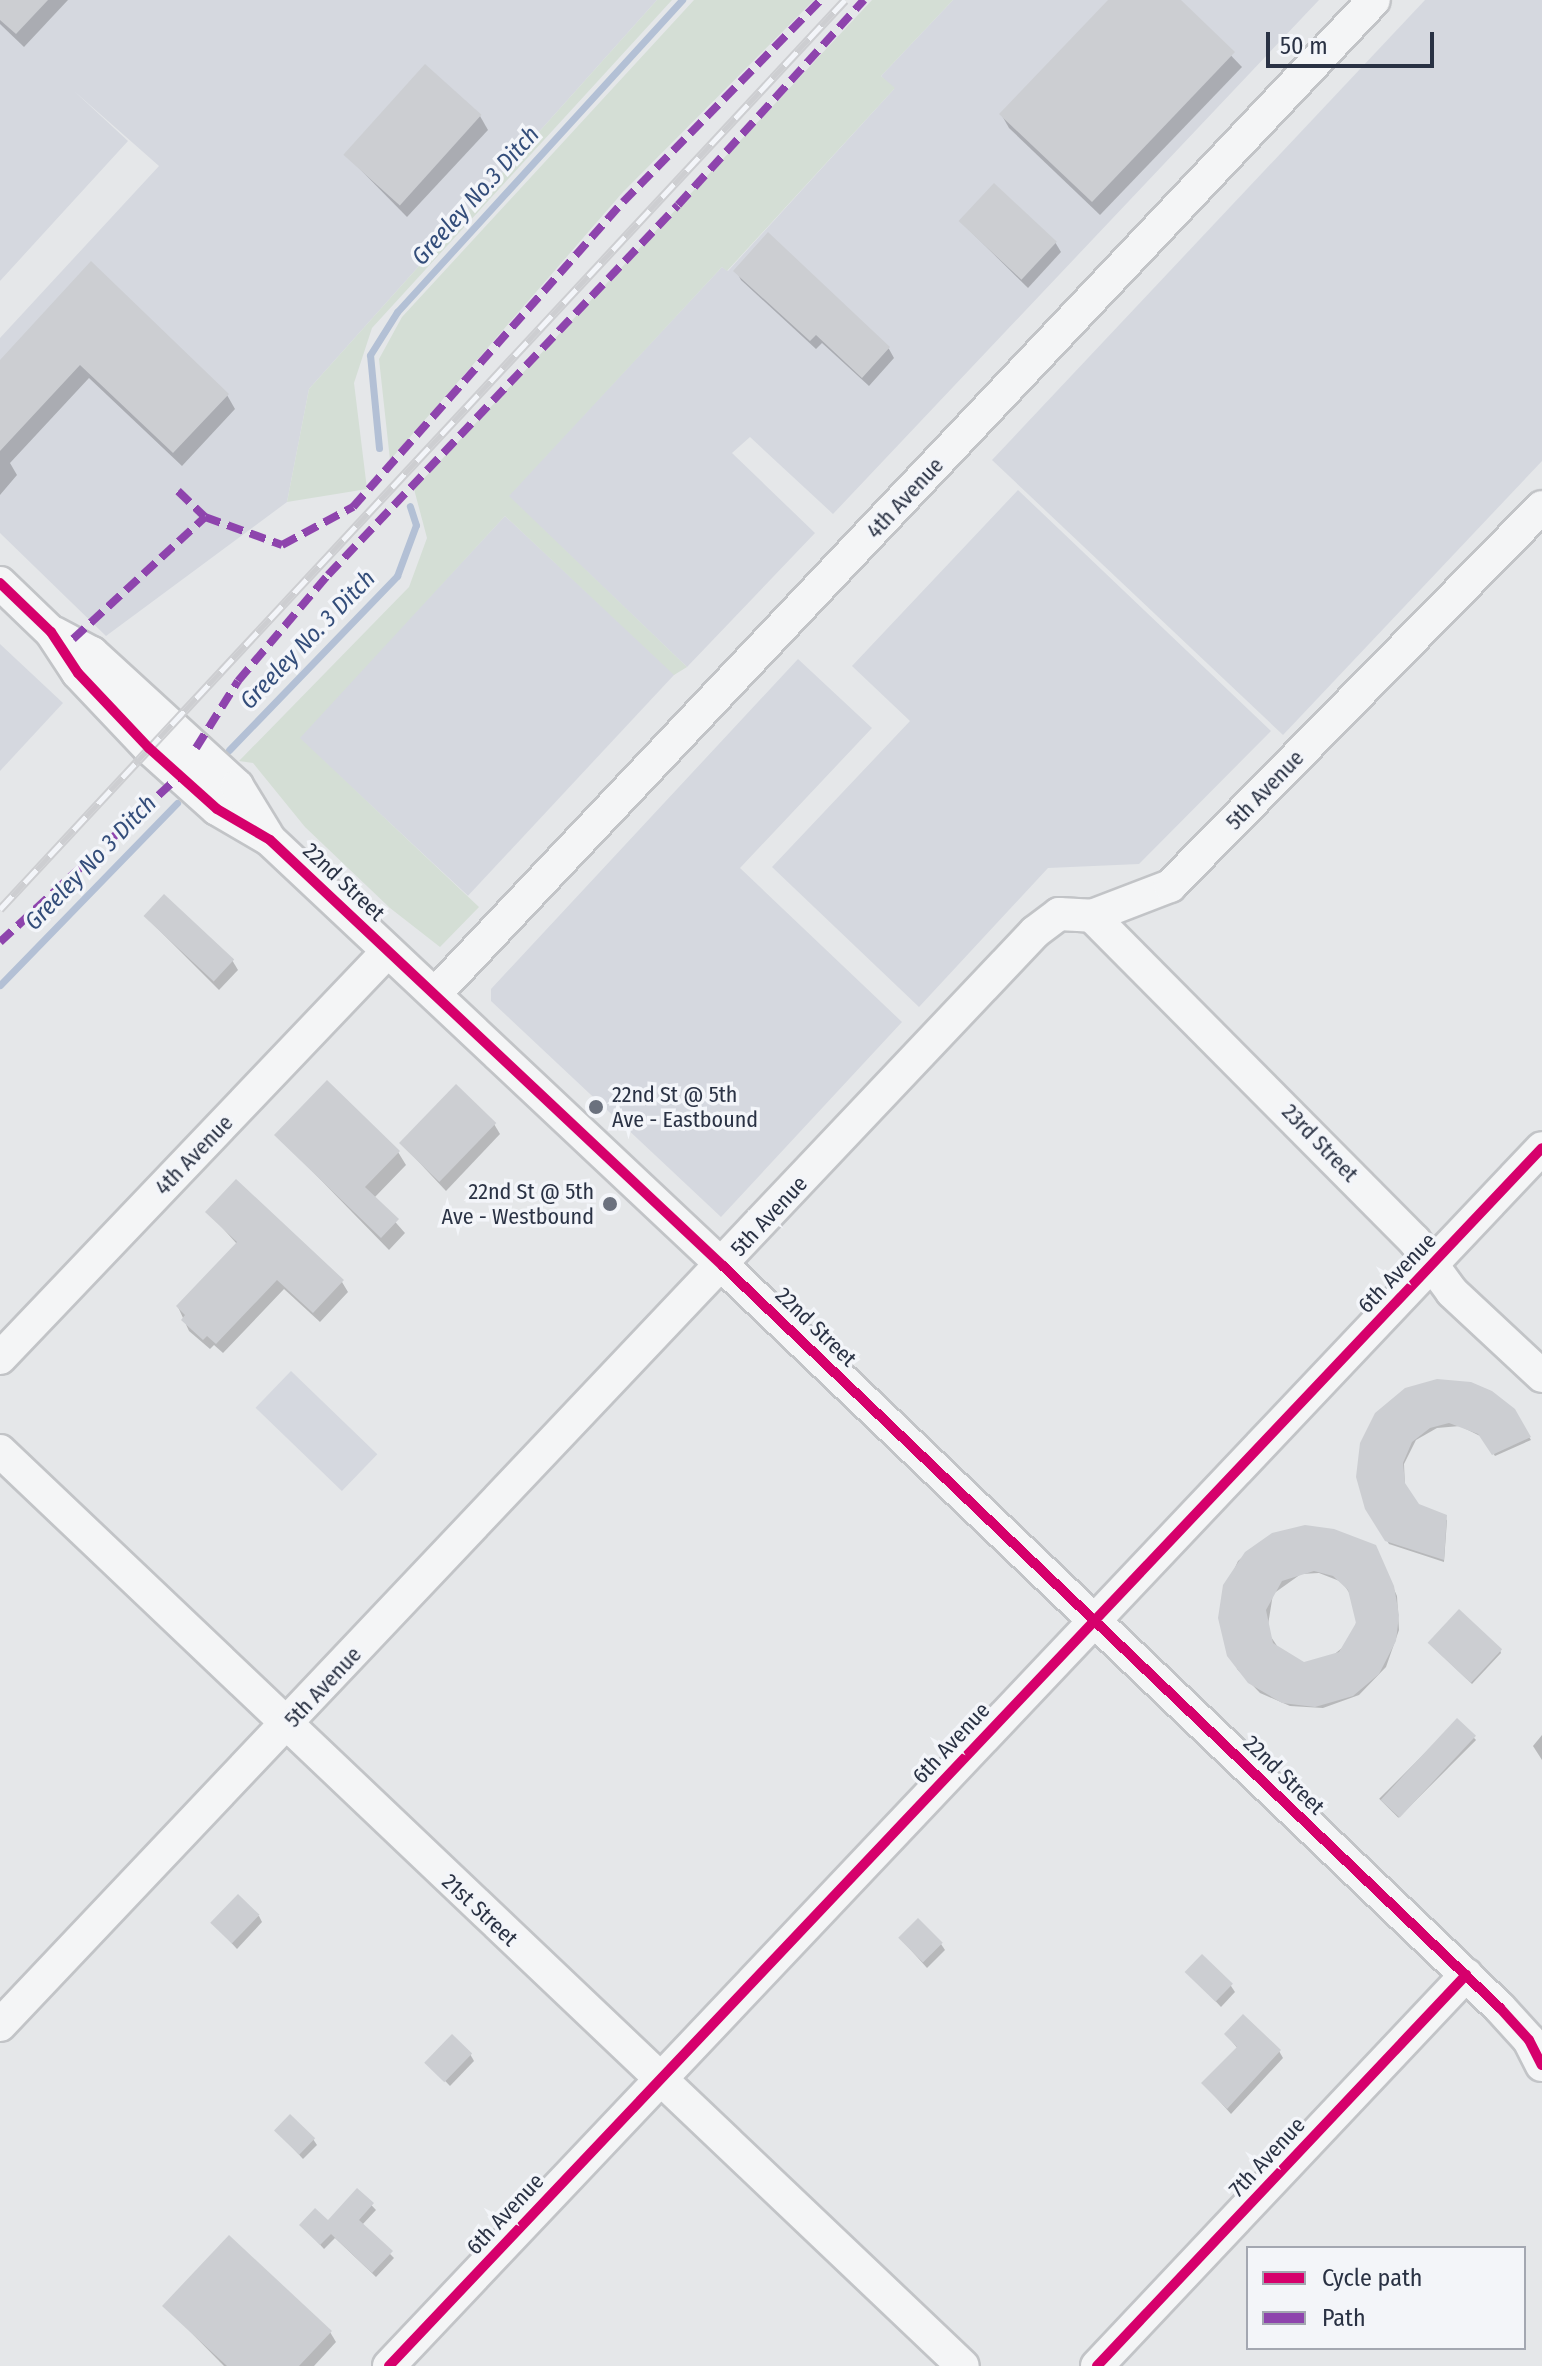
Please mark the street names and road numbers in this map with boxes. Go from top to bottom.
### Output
street label: 4th Avenue [861,452,949,544]
street label: 5th Avenue [1221,745,1309,835]
street label: 22nd Street [298,838,390,926]
street label: 23rd Street [1277,1099,1363,1187]
street label: 4th Avenue [150,1110,238,1200]
street label: 5th Avenue [725,1170,813,1262]
street label: 6th Avenue [1352,1228,1442,1318]
street label: 22nd Street [770,1282,862,1372]
street label: 5th Avenue [279,1641,367,1733]
street label: 6th Avenue [907,1697,995,1789]
street label: 22nd Street [1238,1730,1330,1820]
street label: 21st Street [437,1868,523,1952]
street label: 7th Avenue [1224,2112,1310,2202]
street label: 6th Avenue [461,2168,549,2260]

